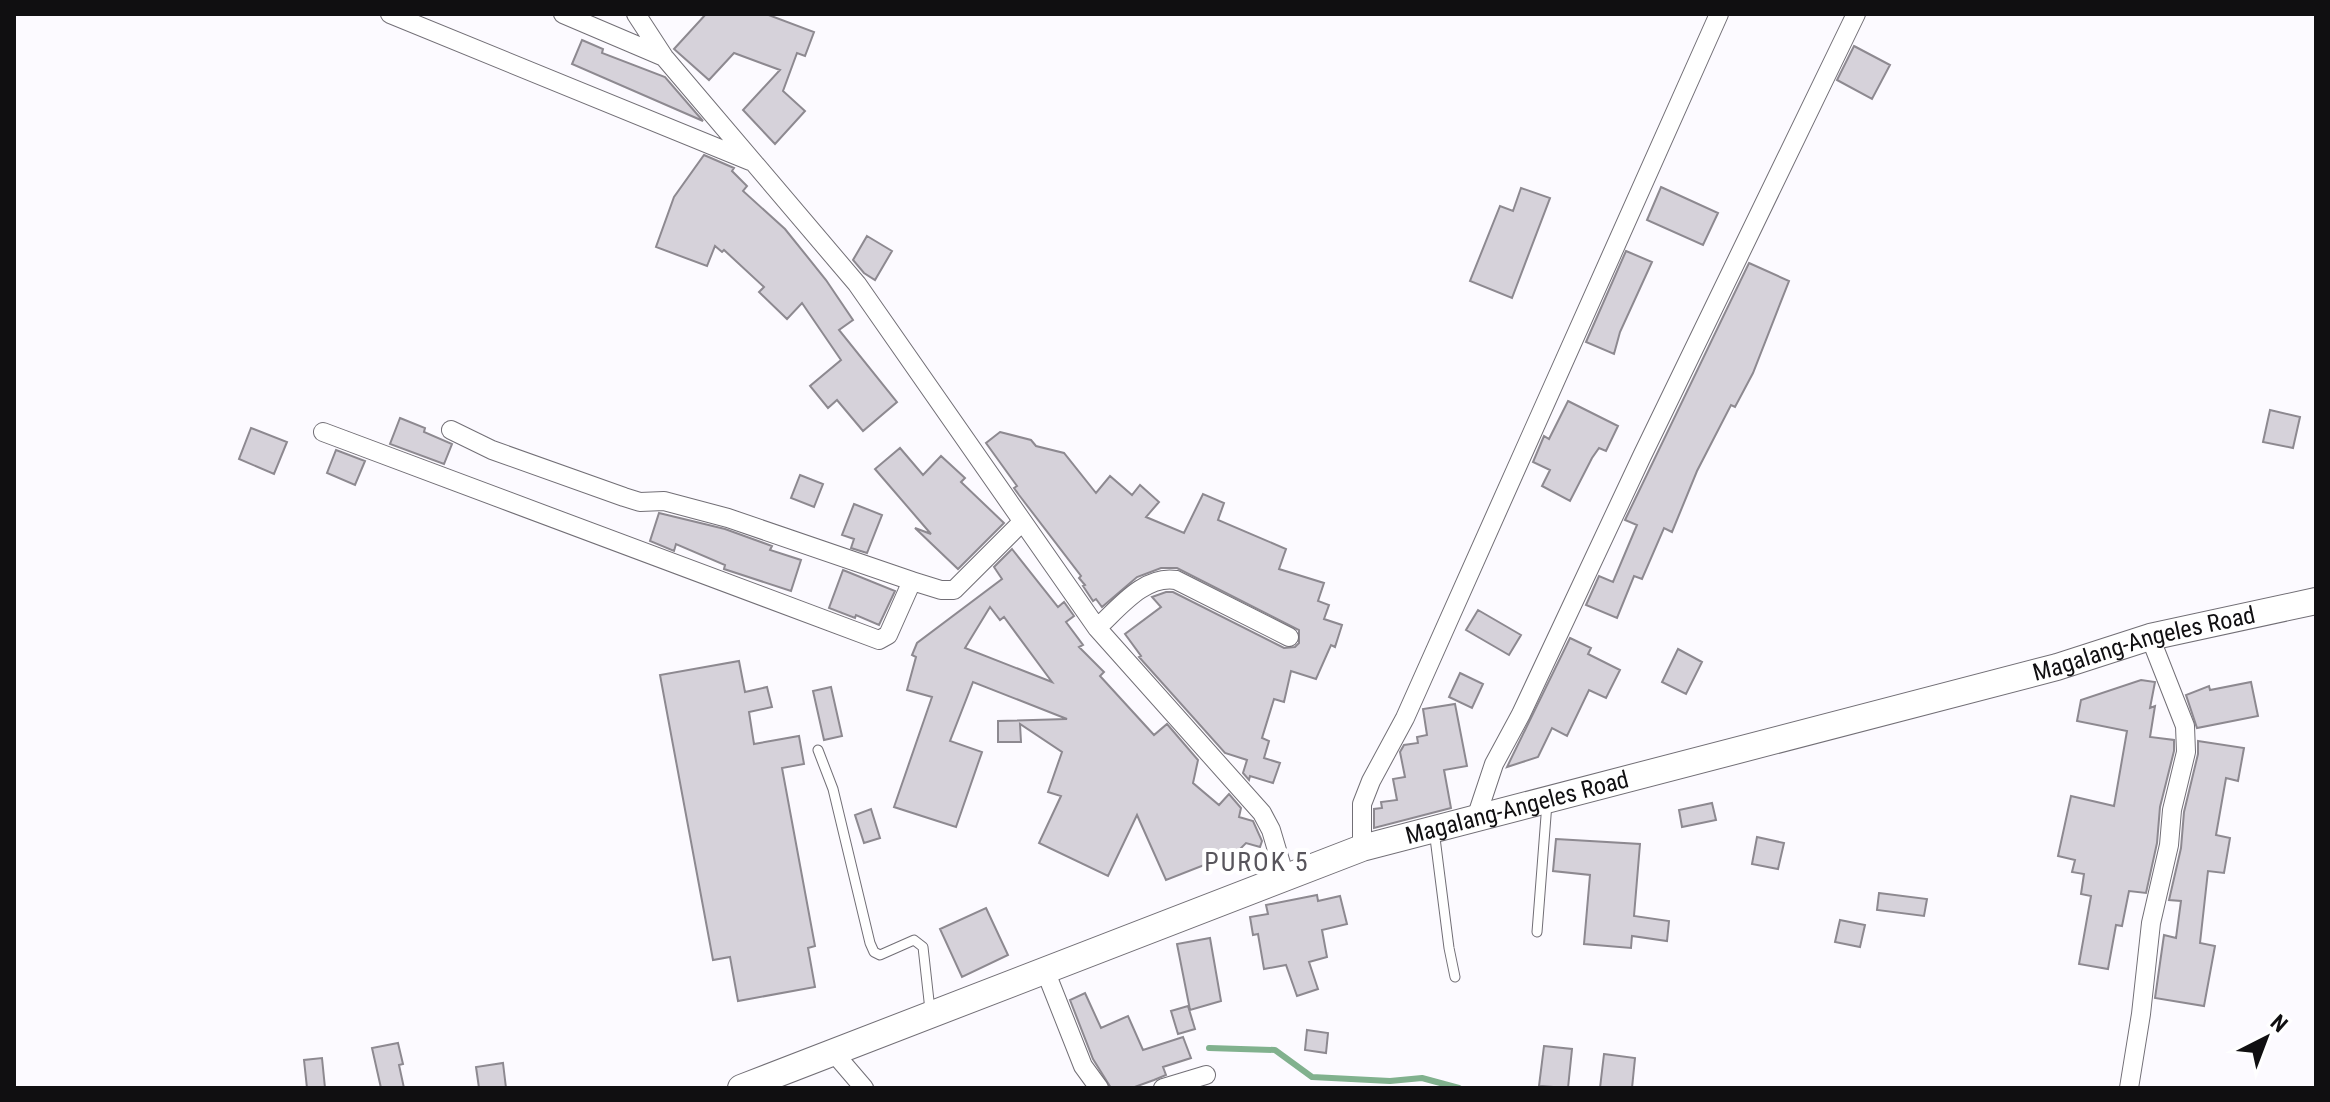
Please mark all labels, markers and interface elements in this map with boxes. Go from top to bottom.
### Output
street label: Magalang-Angeles Road [2030,601,2258,687]
street label: Magalang-Angeles Road [1403,765,1632,850]
district label: PUROK 5 [1204,847,1310,877]
north arrow [2226,998,2306,1078]
text: N [2266,1010,2292,1037]

